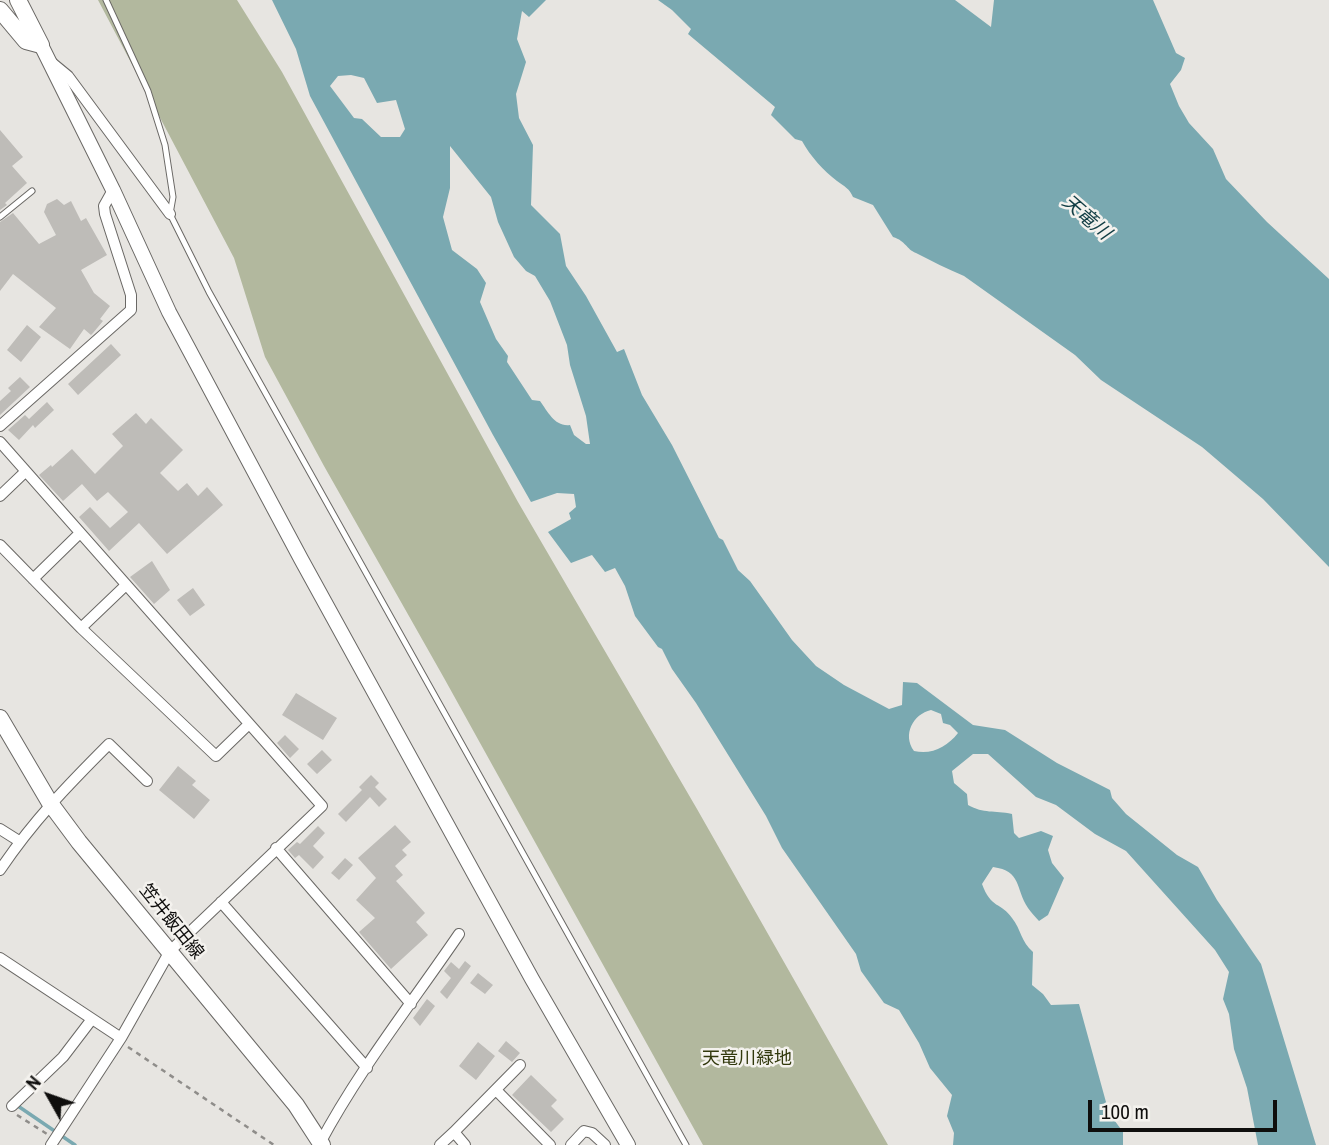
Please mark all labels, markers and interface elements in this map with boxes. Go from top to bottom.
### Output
water label: 天竜川 [1057,191,1115,245]
street label: 笠井飯田線 [134,880,208,964]
park label: 天竜川緑地 [702,1048,792,1070]
north arrow [14,1061,84,1131]
text: N [19,1070,46,1095]
scale bar [1091,1086,1280,1130]
text: 100 m [1101,1097,1149,1126]

